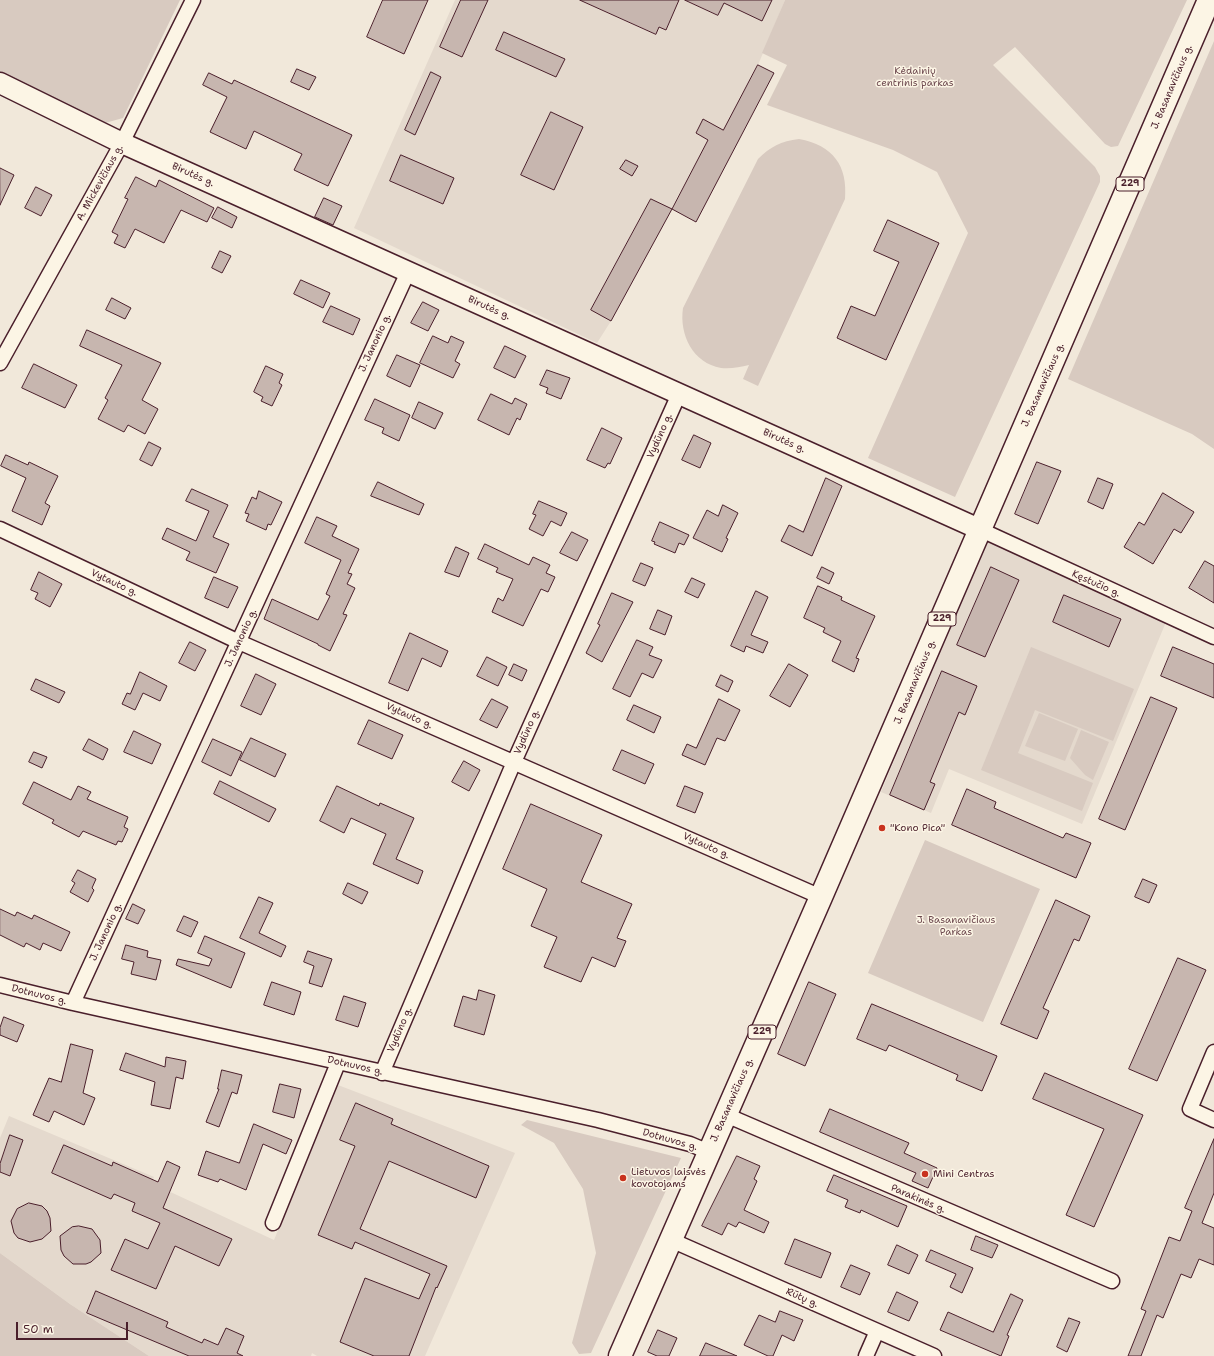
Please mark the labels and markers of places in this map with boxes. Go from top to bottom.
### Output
place label: "Kono Pica" [890,822,945,834]
marker: "Kono Pica" [877,823,887,833]
place label: Lietuvos laisvės kovotojams [631,1166,706,1190]
place label: Mini Centras [933,1168,995,1180]
marker: Mini Centras [920,1169,930,1179]
marker: Lietuvos laisvės kovotojams [618,1173,628,1183]

